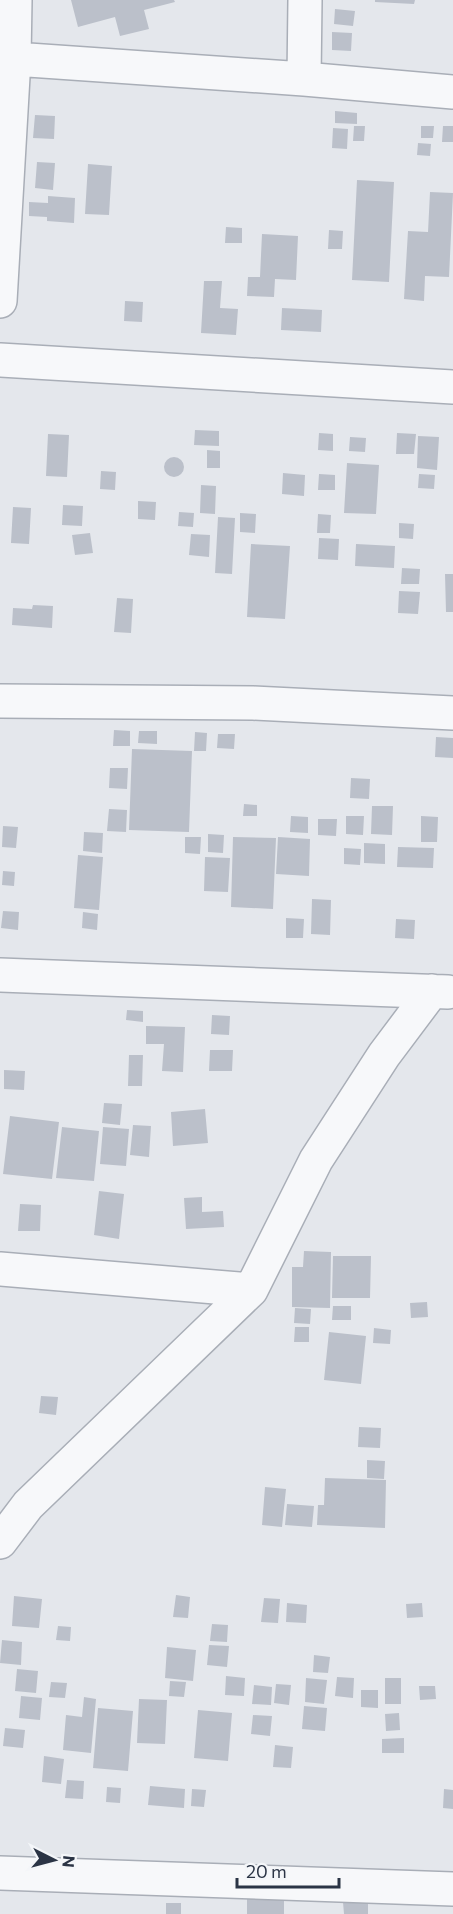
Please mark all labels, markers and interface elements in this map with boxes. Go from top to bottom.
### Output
north arrow [24,1830,84,1890]
scale bar [237,1851,339,1889]
text: N [59,1855,79,1869]
text: 20 m [246,1860,287,1882]

